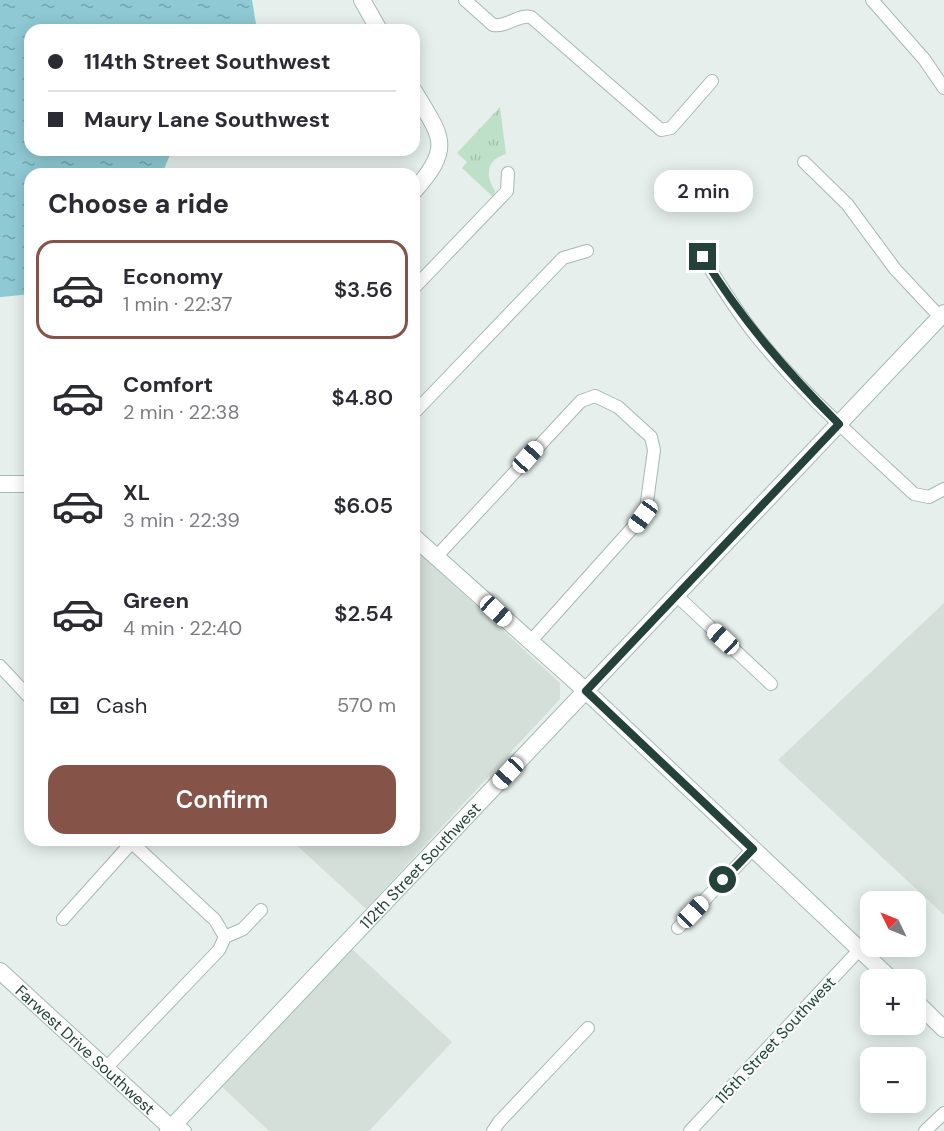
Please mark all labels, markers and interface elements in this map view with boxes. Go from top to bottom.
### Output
text: 114th Street Southwest [84,47,330,76]
text: Maury Lane Southwest [84,105,330,134]
callout: 2 min [654,170,752,212]
text: 2 min [677,178,730,204]
text: Choose a ride [48,186,229,221]
route end [689,243,716,270]
text: Economy [123,262,223,291]
icon: car [51,263,105,317]
text: $3.56 [334,275,393,304]
text: 1 min · 22:37 [123,291,233,317]
text: Comfort [123,370,213,399]
icon: car [51,371,105,425]
text: $4.80 [332,383,393,412]
text: 2 min · 22:38 [123,399,240,425]
car [509,438,547,476]
text: XL [123,478,150,507]
icon: car [51,479,105,533]
text: $6.05 [333,491,393,520]
car [625,496,661,536]
text: 3 min · 22:39 [123,507,240,533]
text: Green [123,586,189,615]
icon: car [51,587,105,641]
car [477,592,515,630]
text: $2.54 [334,599,393,628]
text: 4 min · 22:40 [123,615,242,641]
car [704,620,742,658]
icon: cash [48,689,81,722]
text: Cash [96,691,147,720]
text: 570 m [337,692,396,718]
car [489,754,527,792]
button: Confirm [48,765,396,834]
street label: 112th Street Southwest [355,798,485,934]
route start [709,866,736,893]
north arrow [860,891,926,957]
map controls [860,891,926,1113]
car [674,893,712,931]
button: + [860,969,926,1035]
street label: 115th Street Southwest [711,972,840,1109]
street label: Farwest Drive Southwest [11,980,159,1119]
button: − [860,1047,926,1113]

